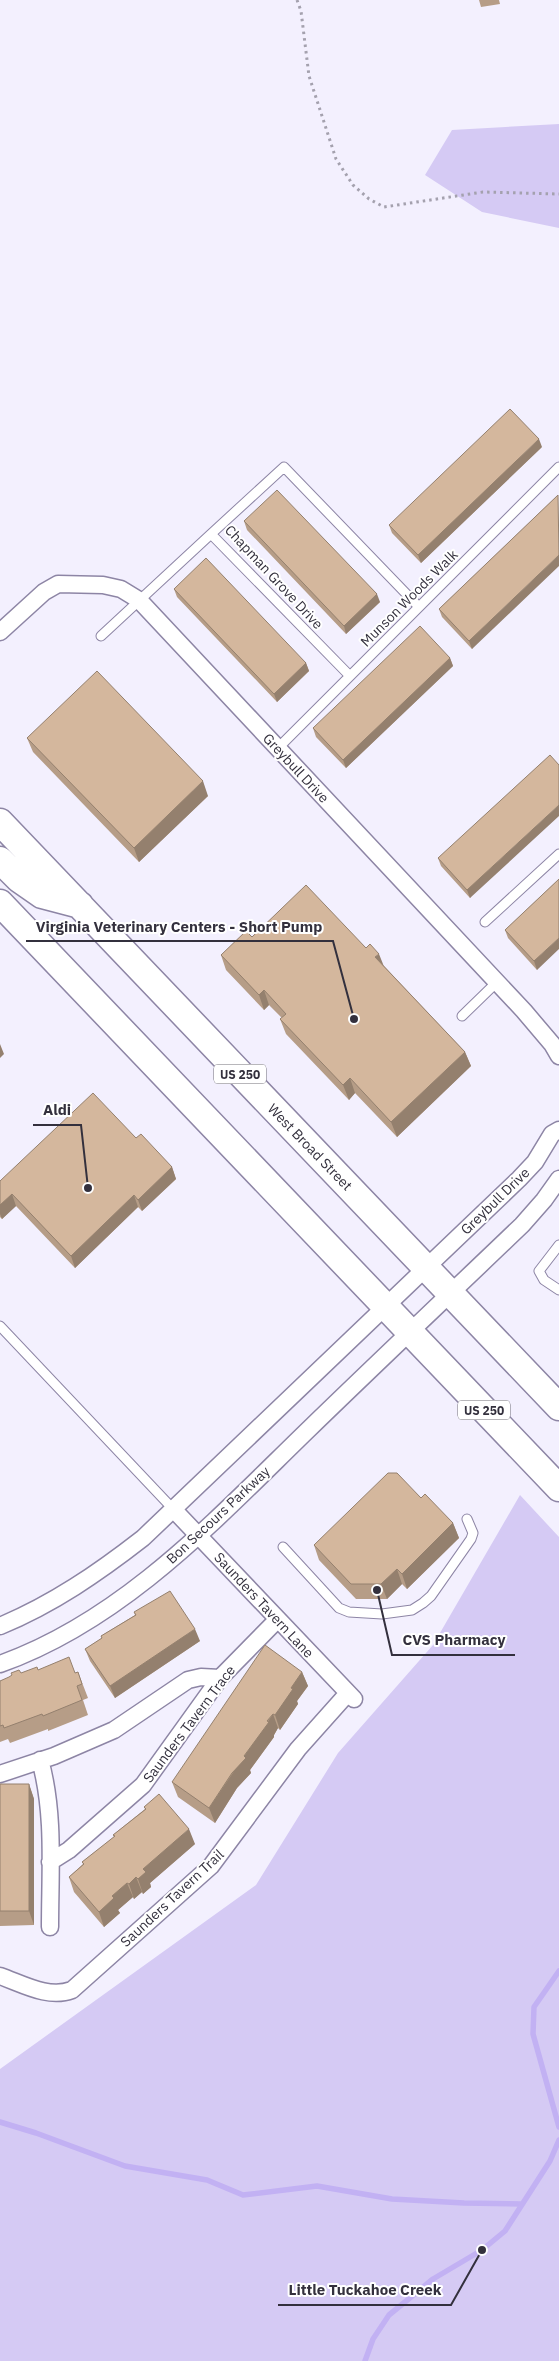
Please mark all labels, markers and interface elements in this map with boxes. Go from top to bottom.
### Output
street label: Chapman Grove Drive [221,521,327,633]
street label: Munson Woods Walk [357,545,462,650]
street label: Greybull Drive [259,729,333,807]
callout: Virginia Veterinary Centers - Short Pump [26,911,333,941]
text: Virginia Veterinary Centers - Short Pump [36,917,322,936]
road number: US 250 [214,1064,266,1084]
callout: Aldi [33,1095,81,1125]
text: Aldi [43,1100,71,1119]
street label: West Broad Street [264,1100,356,1194]
street label: Greybull Drive [457,1163,533,1238]
road number: US 250 [458,1400,510,1420]
street label: Bon Secours Parkway [162,1462,274,1568]
street label: Saunders Tavern Lane [210,1548,318,1662]
callout: CVS Pharmacy [392,1625,515,1655]
text: CVS Pharmacy [402,1630,506,1649]
street label: Saunders Tavern Trace [139,1661,239,1786]
street label: Saunders Tavern Trail [116,1845,228,1951]
callout: Little Tuckahoe Creek [278,2275,451,2305]
text: Little Tuckahoe Creek [289,2280,442,2299]

